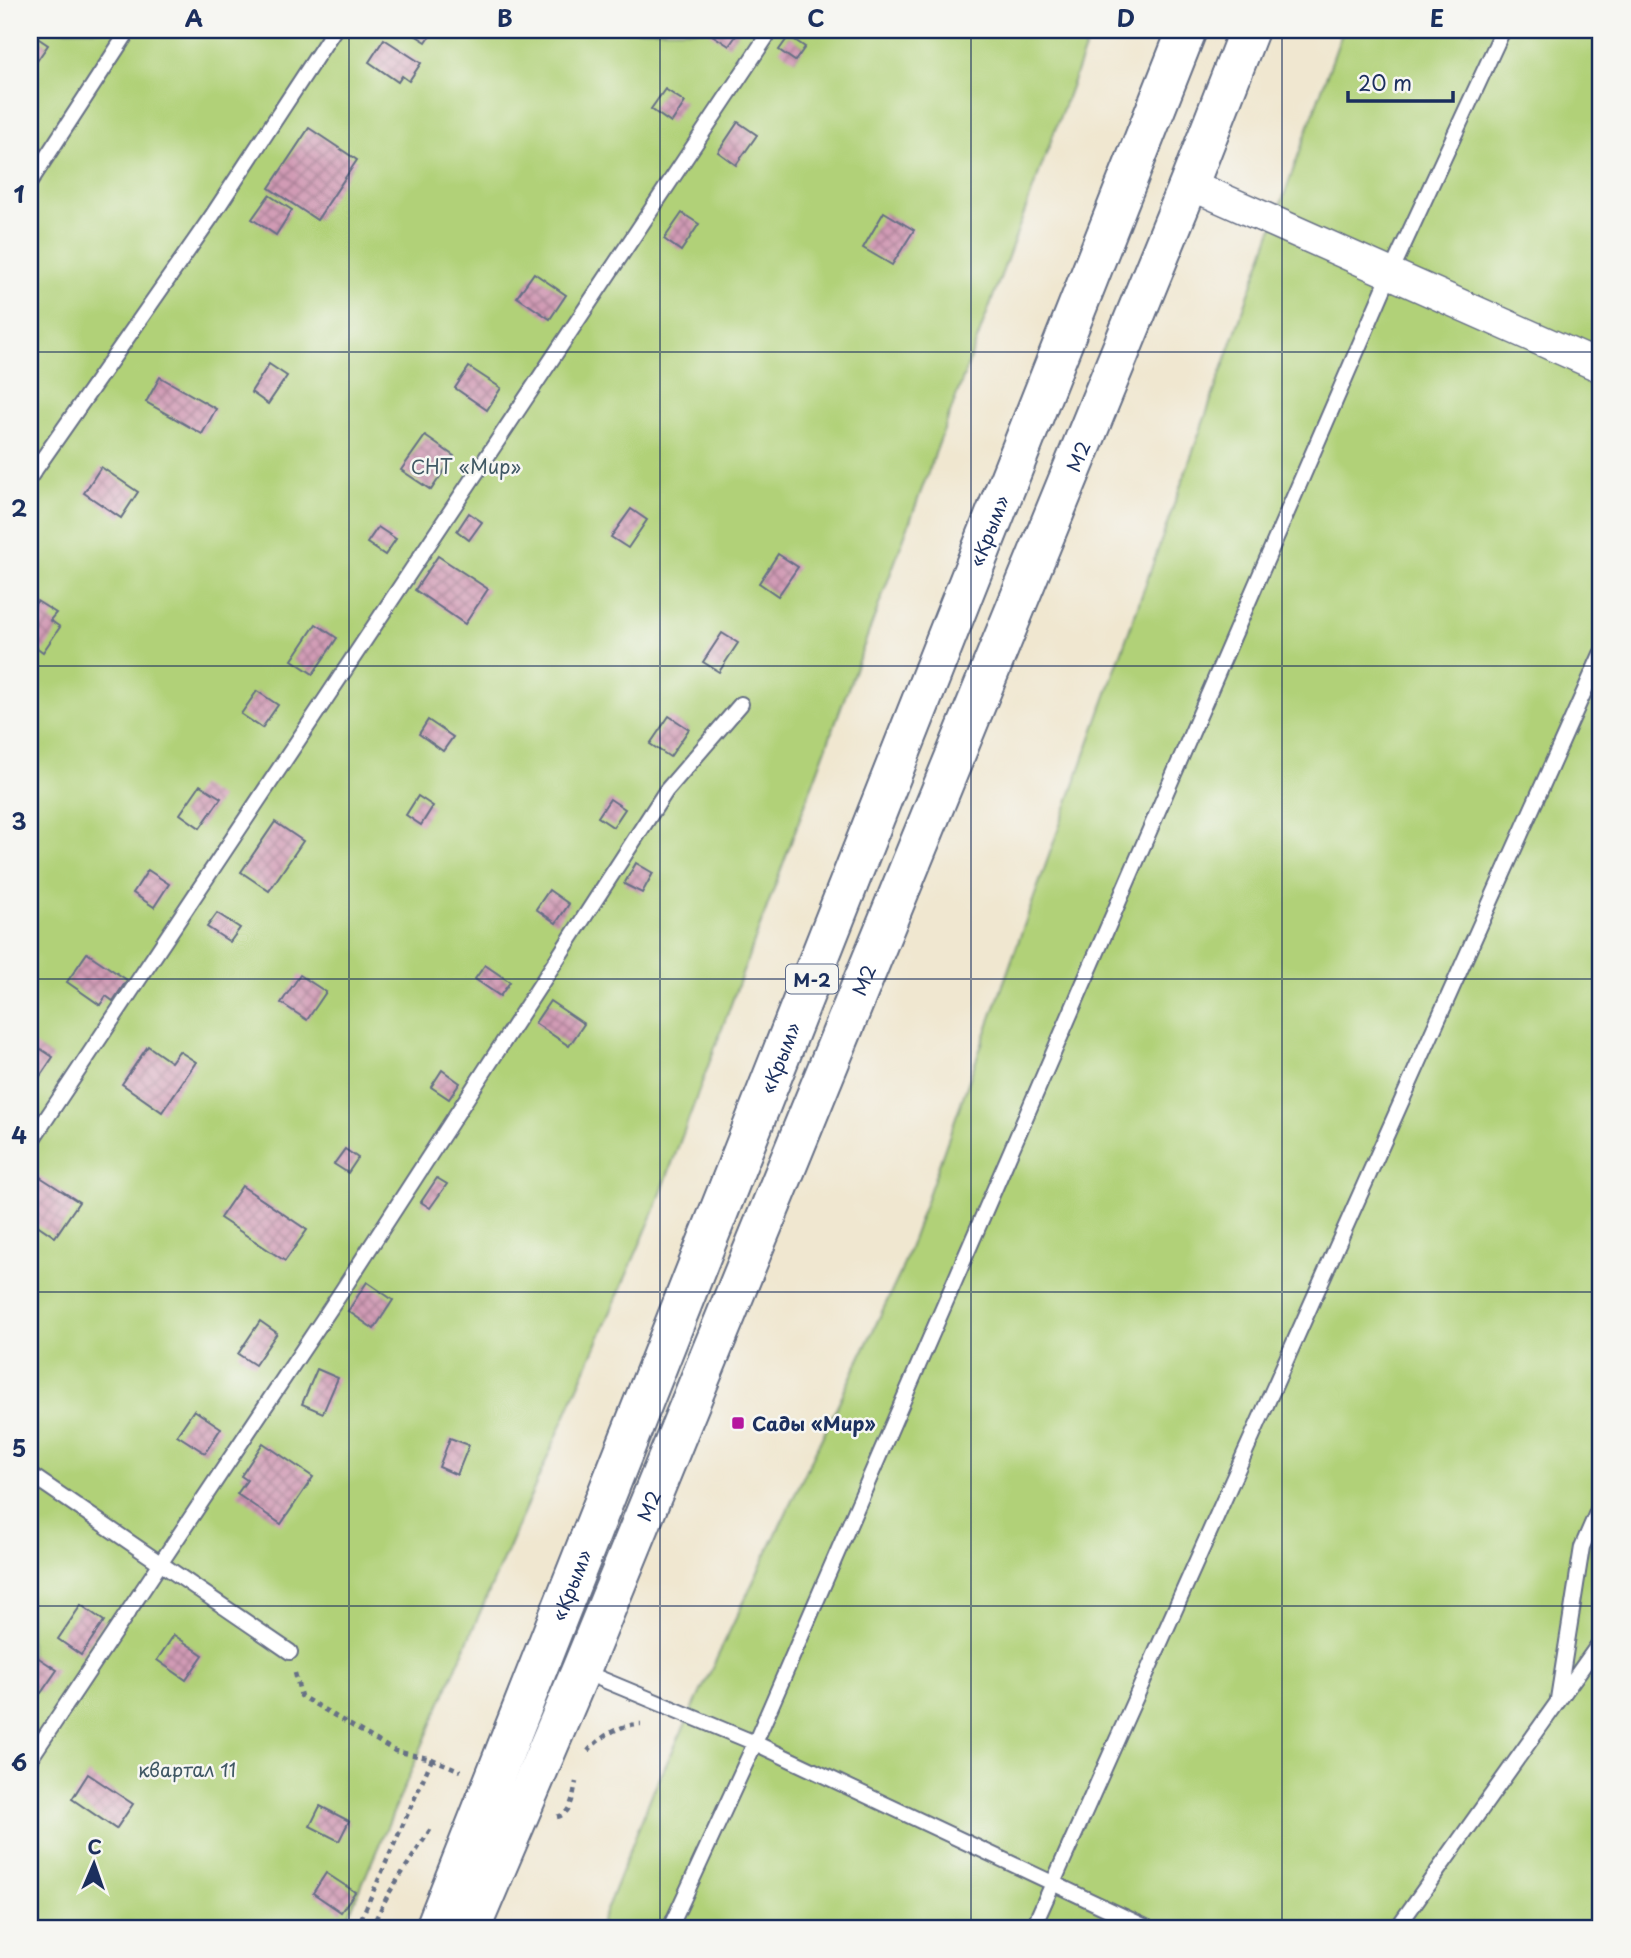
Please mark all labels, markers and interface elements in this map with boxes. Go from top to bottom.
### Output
text: A [185,0,203,35]
text: B [497,0,513,35]
text: C [807,0,825,35]
text: D [1117,0,1135,35]
text: E [1430,0,1444,35]
scale bar [1348,60,1452,104]
text: 20 m [1358,66,1412,98]
text: 1 [14,176,25,211]
street label: М2 [1059,436,1097,476]
park label: СНТ «Мир» [411,452,521,480]
text: 2 [11,490,27,525]
street label: «Крым» [962,491,1015,571]
text: 3 [11,803,27,838]
street label: М2 [844,960,882,1000]
road number: М-2 [786,964,838,994]
street label: «Крым» [753,1018,807,1098]
text: 4 [11,1117,27,1152]
place label: Сады «Мир» [752,1409,876,1437]
marker: Сады «Мир» [730,1415,746,1431]
text: 5 [12,1430,26,1465]
street label: М2 [629,1486,667,1525]
street label: «Крым» [544,1545,598,1625]
text: 6 [11,1744,27,1779]
park label: квартал 11 [138,1755,236,1783]
north arrow [60,1828,130,1898]
text: С [87,1832,102,1860]

